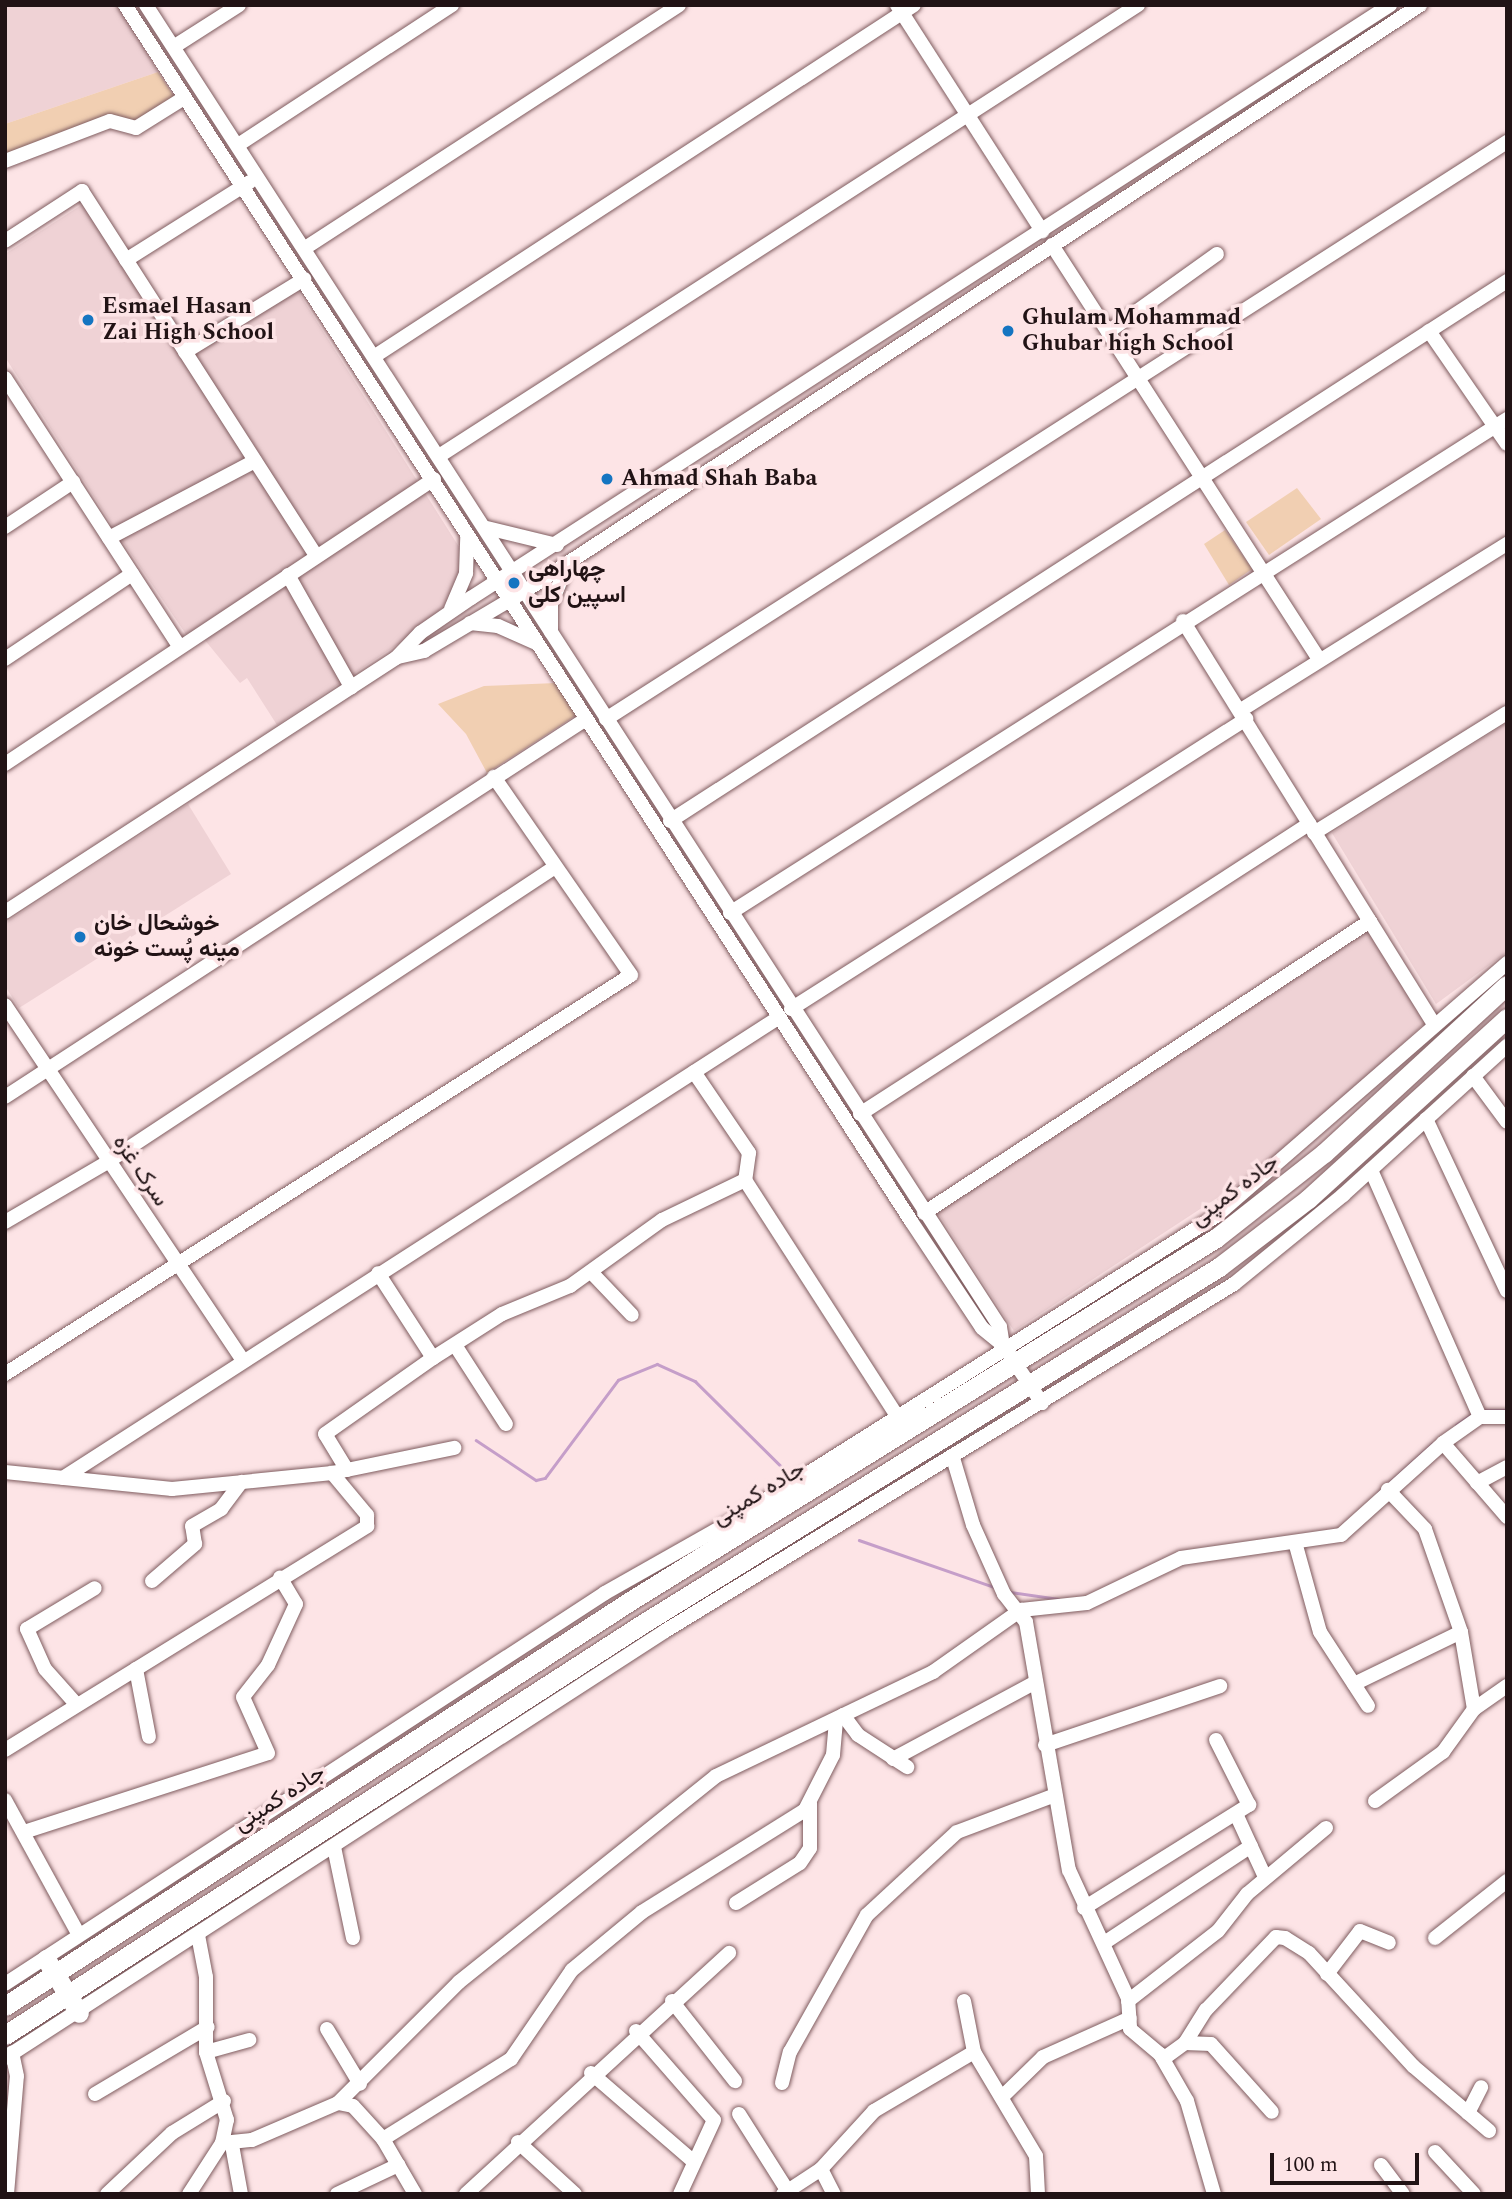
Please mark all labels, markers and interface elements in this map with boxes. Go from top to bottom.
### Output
place label: Esmael Hasan Zai High School [102,293,274,347]
place label: Ghulam Mohammad Ghubar high School [1022,304,1241,358]
marker: Esmael Hasan Zai High School [80,312,96,328]
marker: Ghulam Mohammad Ghubar high School [1000,323,1016,339]
place label: Ahmad Shah Baba [621,465,817,493]
marker: Ahmad Shah Baba [599,471,615,487]
place label: چهاراهی اسپین کلی [528,556,626,610]
marker: چهاراهی اسپین کلی [506,575,522,591]
place label: خوشحال خان مینه پُست خونه [94,910,240,964]
marker: خوشحال خان مینه پُست خونه [72,929,88,945]
street label: سرک غزه [106,1130,174,1212]
street label: جاده کمپنی [1185,1149,1285,1233]
street label: جاده کمپنی [708,1456,810,1532]
street label: جاده کمپنی [229,1759,331,1839]
scale bar [1274,2140,1423,2184]
text: 100 m [1283,2149,1338,2181]

